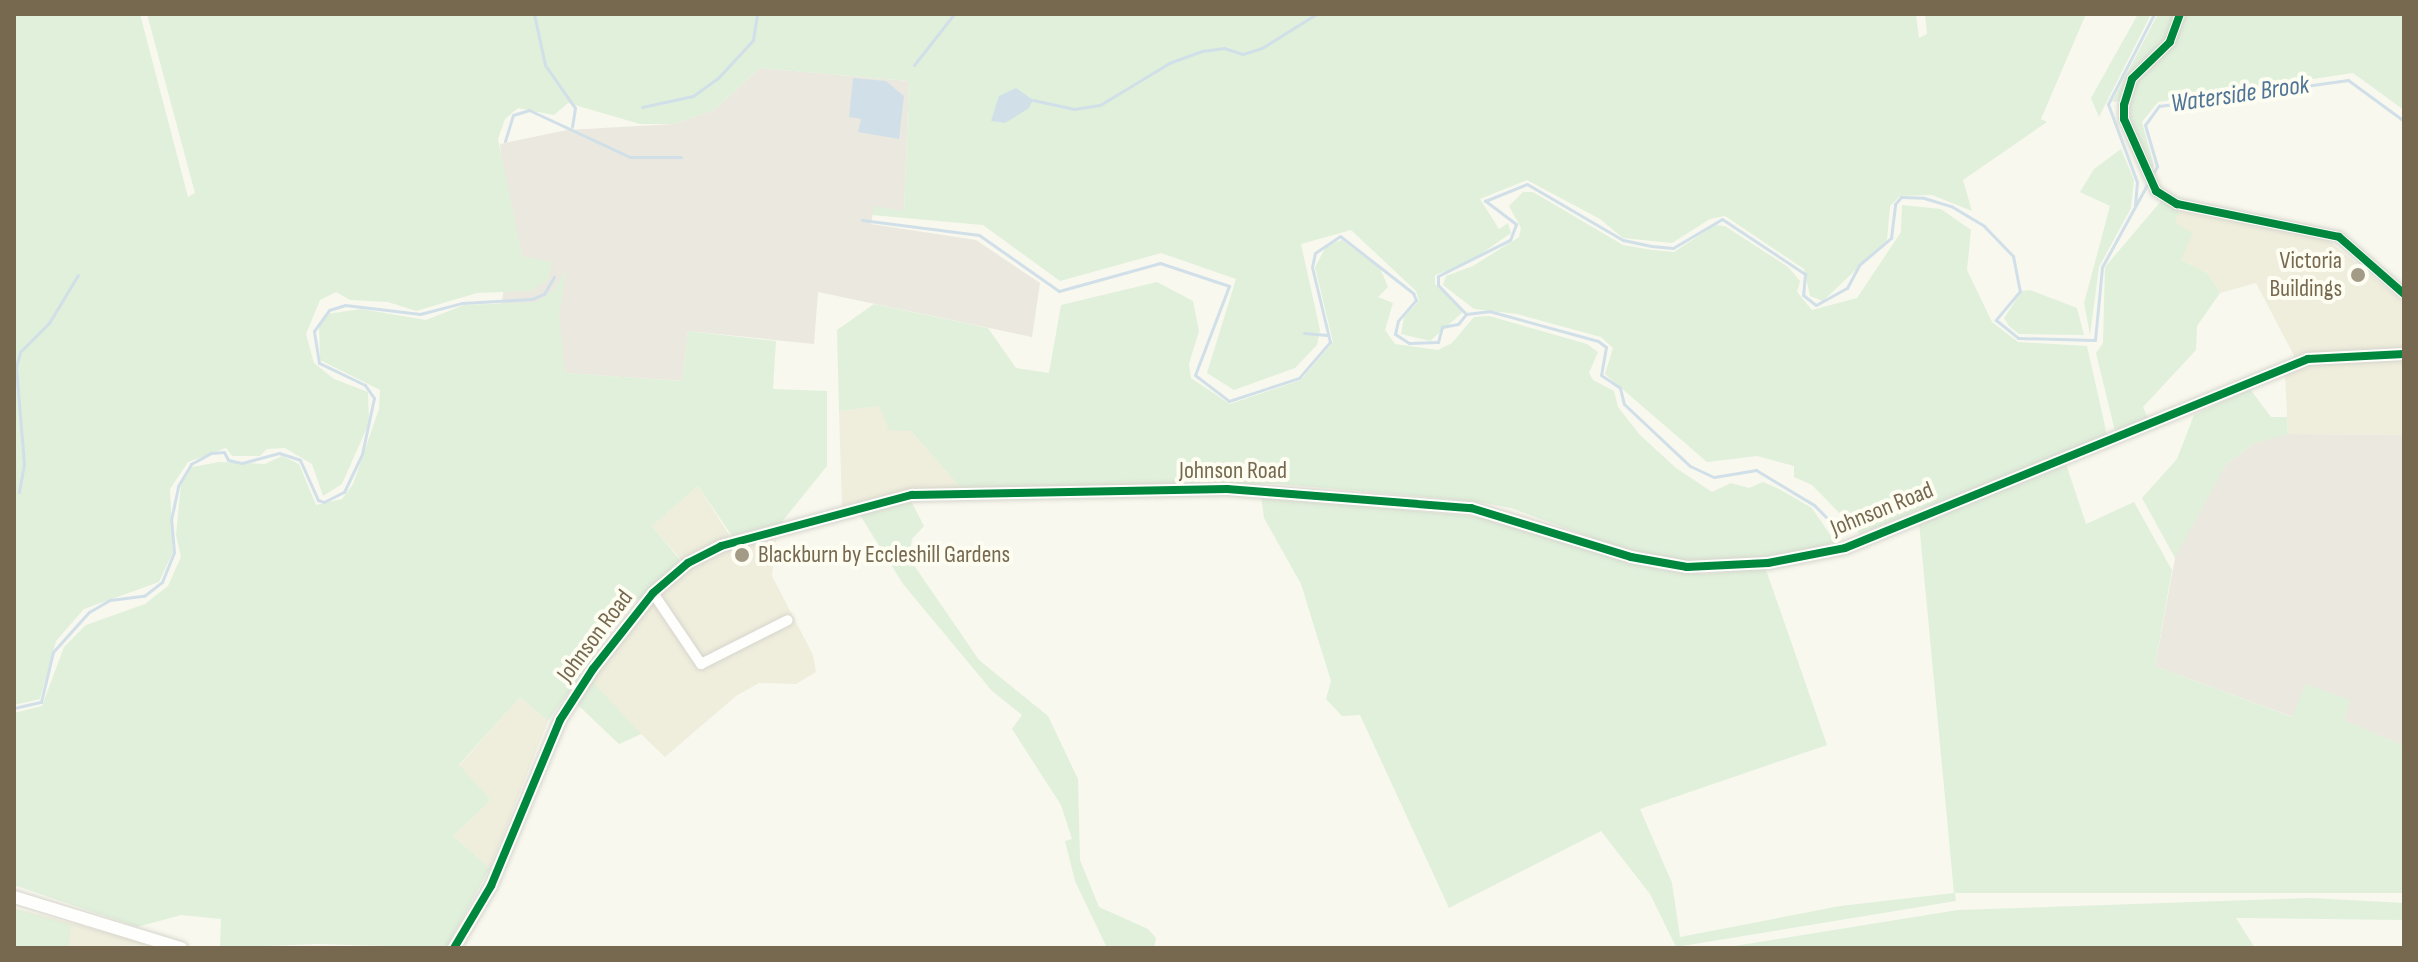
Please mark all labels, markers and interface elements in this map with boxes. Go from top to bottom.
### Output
water label: Waterside Brook [2169,70,2311,120]
place label: Victoria Buildings [2269,247,2342,303]
marker: Victoria Buildings [2349,266,2367,284]
street label: Johnson Road [1179,457,1287,485]
street label: Johnson Road [1827,475,1937,543]
place label: Blackburn by Eccleshill Gardens [758,541,1010,569]
marker: Blackburn by Eccleshill Gardens [733,546,751,564]
street label: Johnson Road [551,584,639,688]

